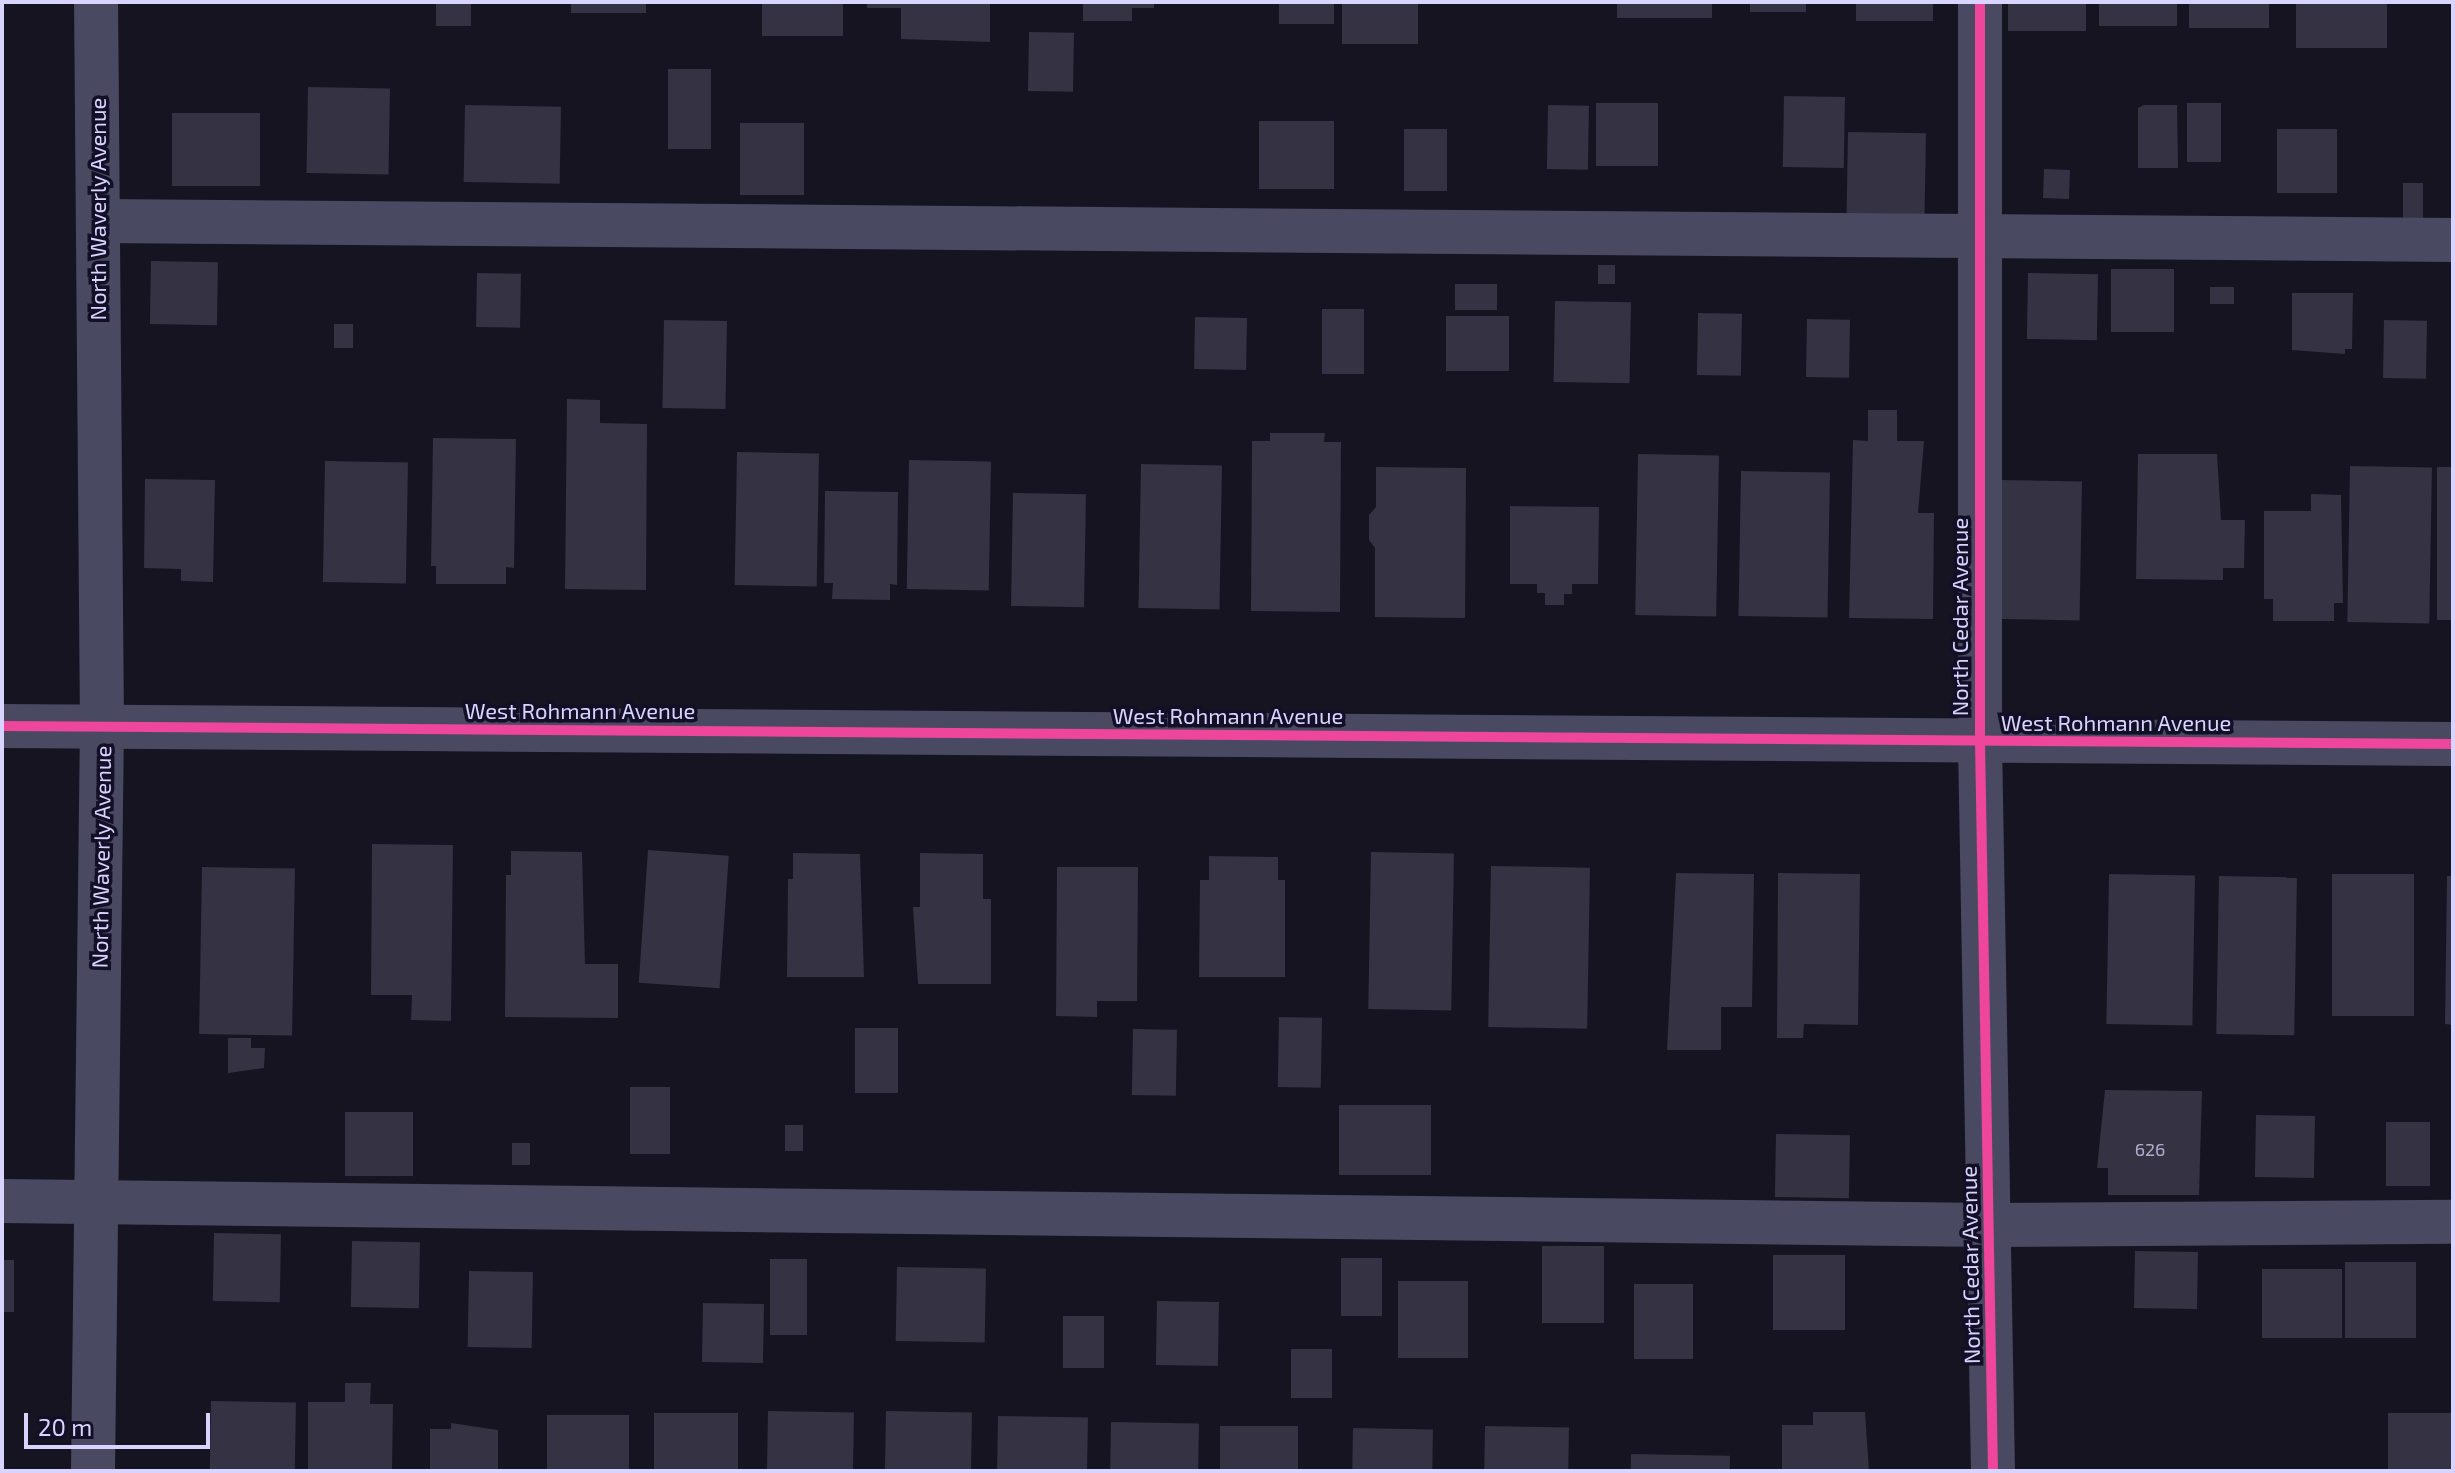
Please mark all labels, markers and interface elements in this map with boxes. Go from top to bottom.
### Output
street label: North Waverly Avenue [85,97,111,321]
street label: North Cedar Avenue [1947,517,1973,717]
street label: West Rohmann Avenue [464,698,696,724]
street label: West Rohmann Avenue [1112,703,1344,729]
street label: West Rohmann Avenue [2000,710,2232,736]
street label: North Waverly Avenue [86,745,116,969]
house number: 626 [2135,1138,2165,1160]
street label: North Cedar Avenue [1955,1165,1985,1365]
scale bar [28,1397,214,1447]
text: 20 m [38,1412,92,1441]

